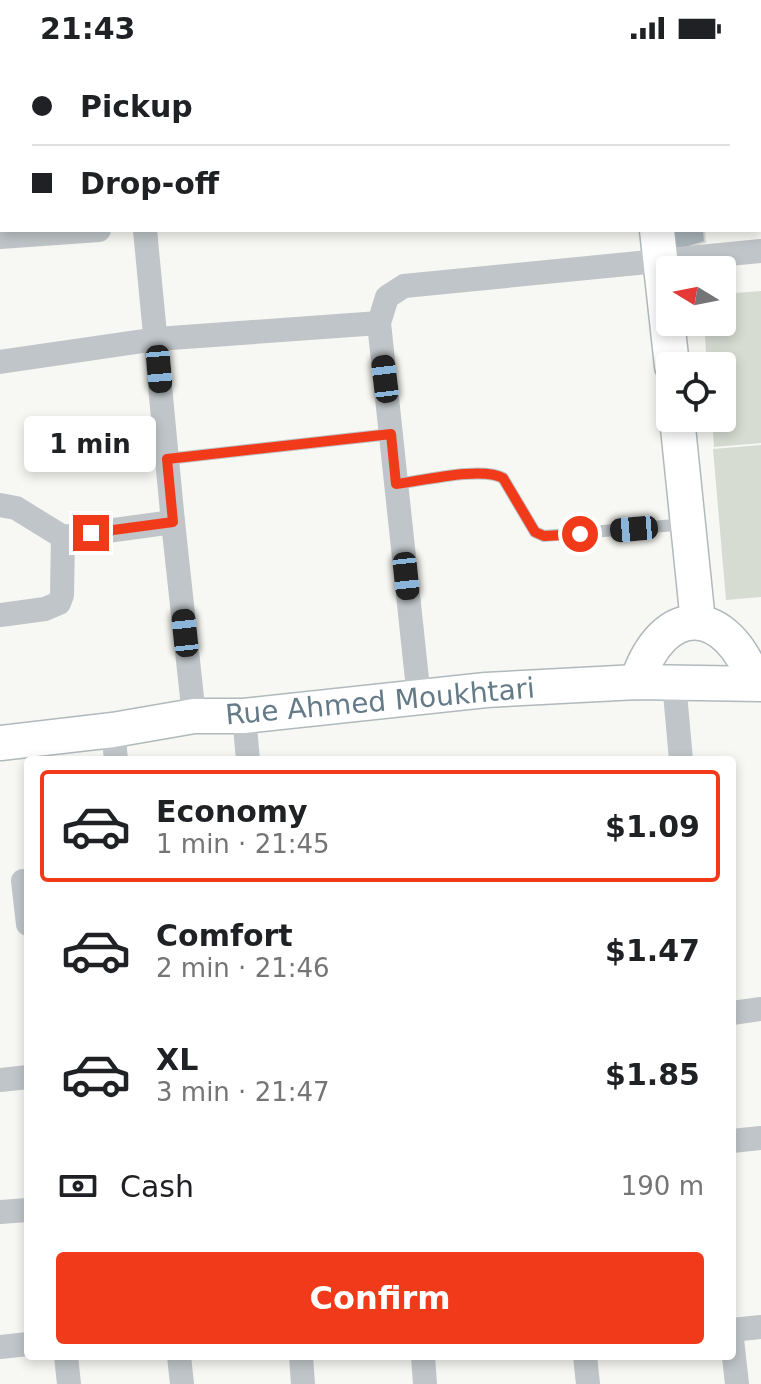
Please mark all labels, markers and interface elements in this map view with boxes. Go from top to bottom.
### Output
text: 21:43 [40,11,136,46]
text: Pickup [80,89,193,124]
text: Drop-off [80,166,219,201]
north arrow [656,256,736,336]
map controls [656,256,736,432]
car [145,344,173,394]
button: locate [656,352,736,432]
car [370,354,400,404]
callout: 1 min [25,417,157,473]
text: 1 min [49,429,131,459]
route end [73,515,109,551]
car [609,515,659,543]
route start [562,516,598,552]
car [392,551,420,601]
car [171,608,199,658]
street label: Rue Ahmed Moukhtari [224,672,536,731]
icon: car [60,790,132,862]
text: Economy [156,794,308,829]
text: $1.09 [605,809,700,844]
text: 1 min · 21:45 [156,829,330,859]
icon: car [60,914,132,986]
text: Comfort [156,918,293,953]
text: $1.47 [605,933,700,968]
text: 2 min · 21:46 [156,953,330,983]
icon: car [60,1038,132,1110]
text: XL [156,1042,198,1077]
text: $1.85 [605,1057,700,1092]
text: 3 min · 21:47 [156,1077,330,1107]
icon: cash [56,1164,100,1208]
text: Cash [120,1169,194,1204]
text: 190 m [621,1171,704,1201]
button: Confirm [56,1252,704,1344]

